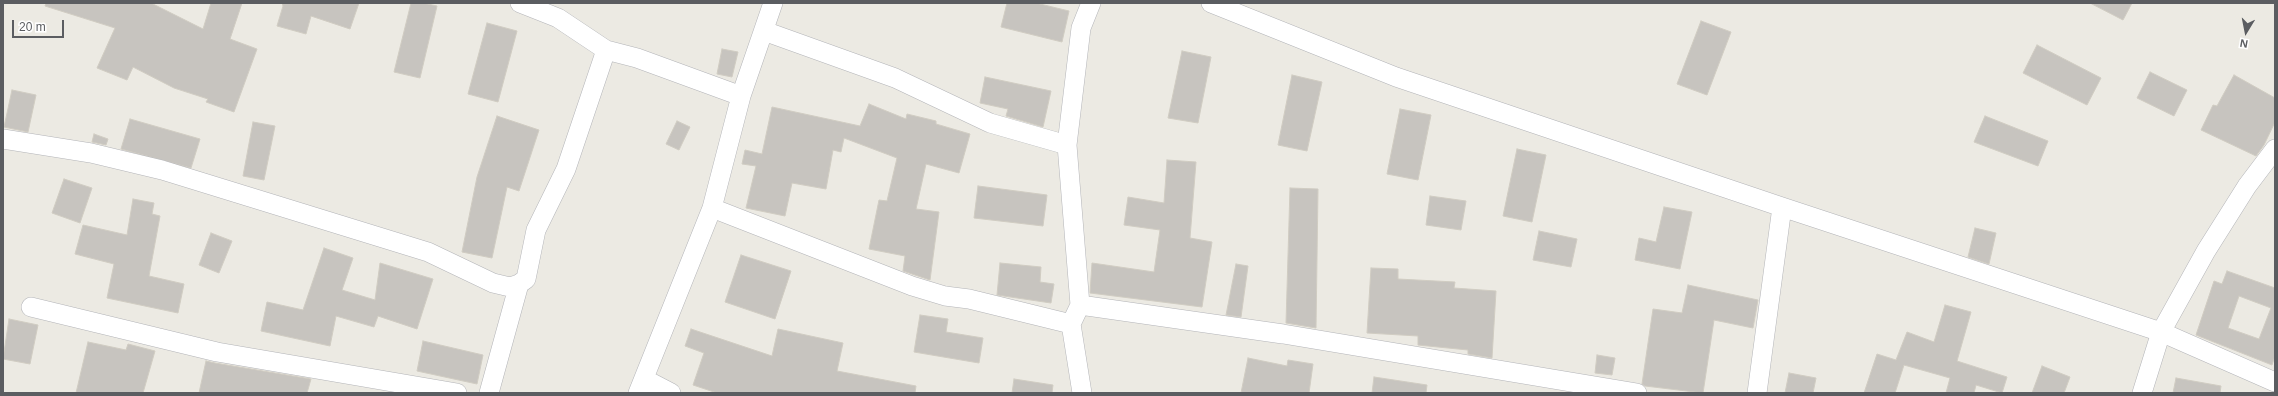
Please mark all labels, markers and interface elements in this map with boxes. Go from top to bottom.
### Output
scale bar [14,12,66,38]
north arrow [2226,12,2266,52]
text: 20 m [19,20,46,34]
text: N [2239,37,2249,50]

